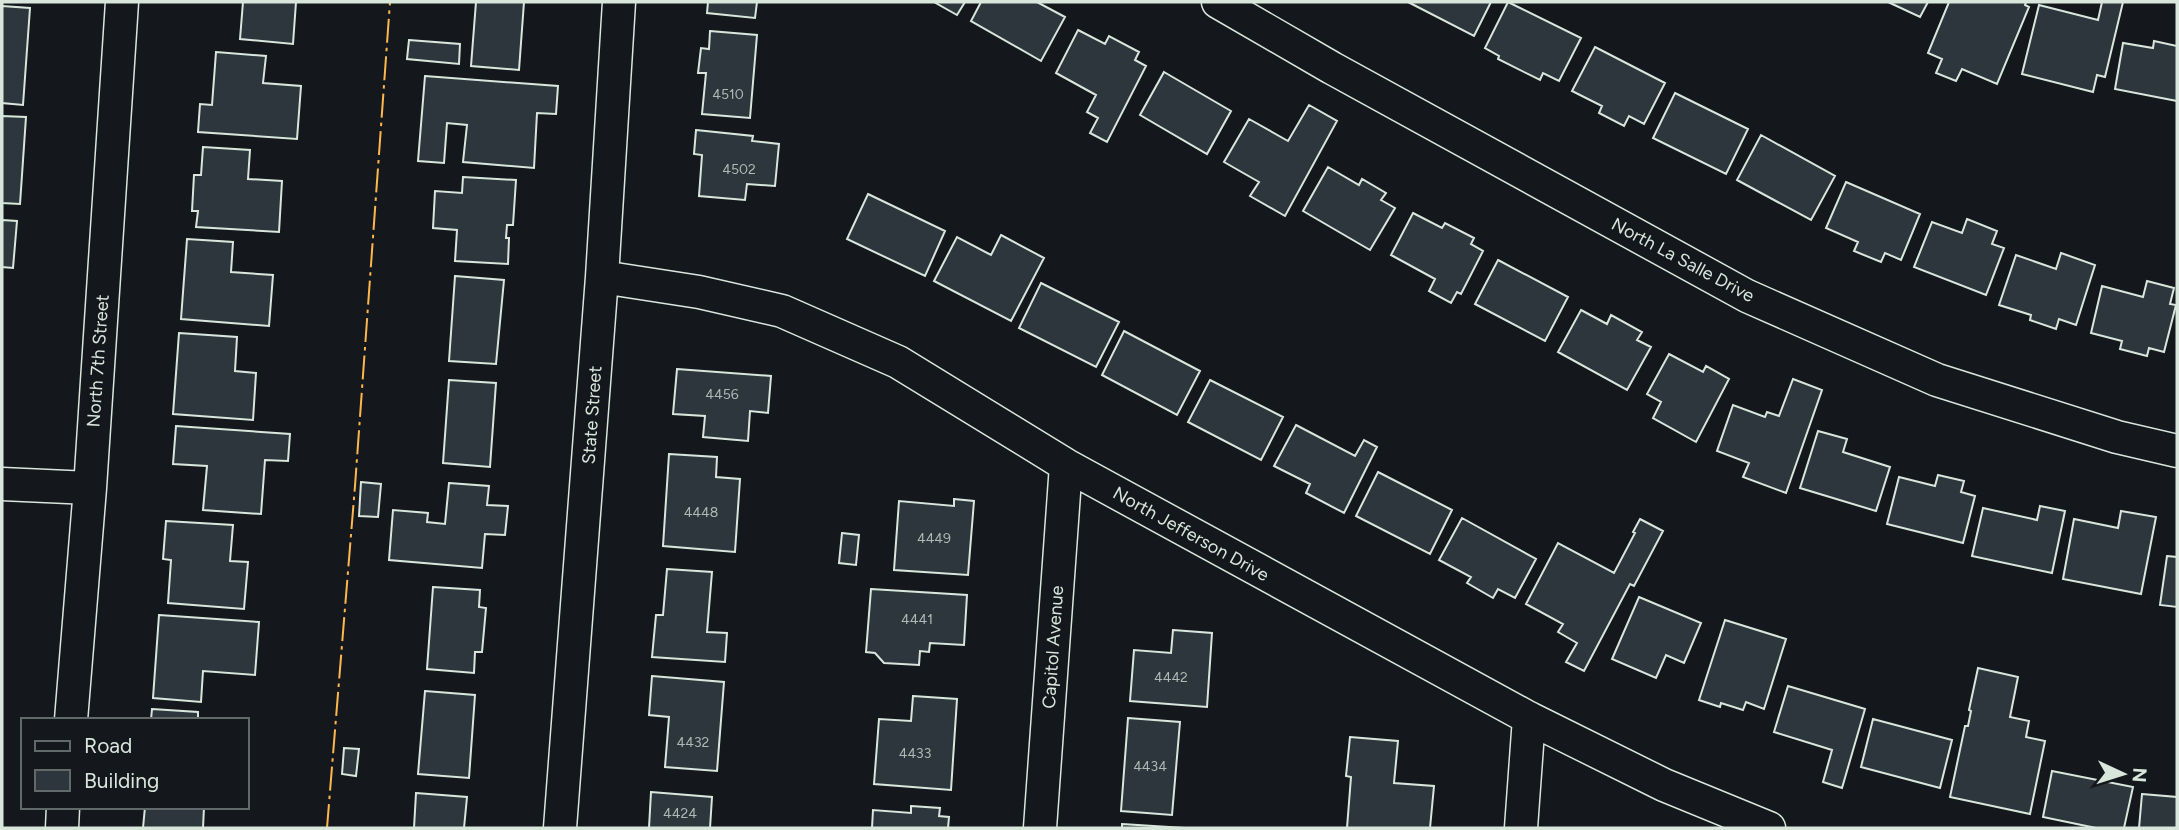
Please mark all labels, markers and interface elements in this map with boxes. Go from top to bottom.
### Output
house number: 4510 [712,86,744,103]
house number: 4502 [722,161,756,178]
street label: North La Salle Drive [1608,213,1758,307]
street label: North 7th Street [82,294,114,428]
street label: State Street [578,365,606,465]
house number: 4456 [705,386,739,403]
street label: North Jefferson Drive [1109,482,1273,586]
house number: 4448 [684,504,718,521]
house number: 4449 [917,530,951,547]
street label: Capitol Avenue [1038,584,1068,709]
house number: 4441 [901,611,933,628]
house number: 4442 [1154,669,1188,686]
legend [21,718,248,809]
text: Road [84,733,132,758]
house number: 4432 [677,734,709,751]
north arrow [2088,739,2158,809]
house number: 4433 [899,745,931,762]
house number: 4434 [1133,758,1167,775]
text: N [2127,767,2151,783]
text: Building [84,768,159,793]
house number: 4424 [663,805,697,822]

